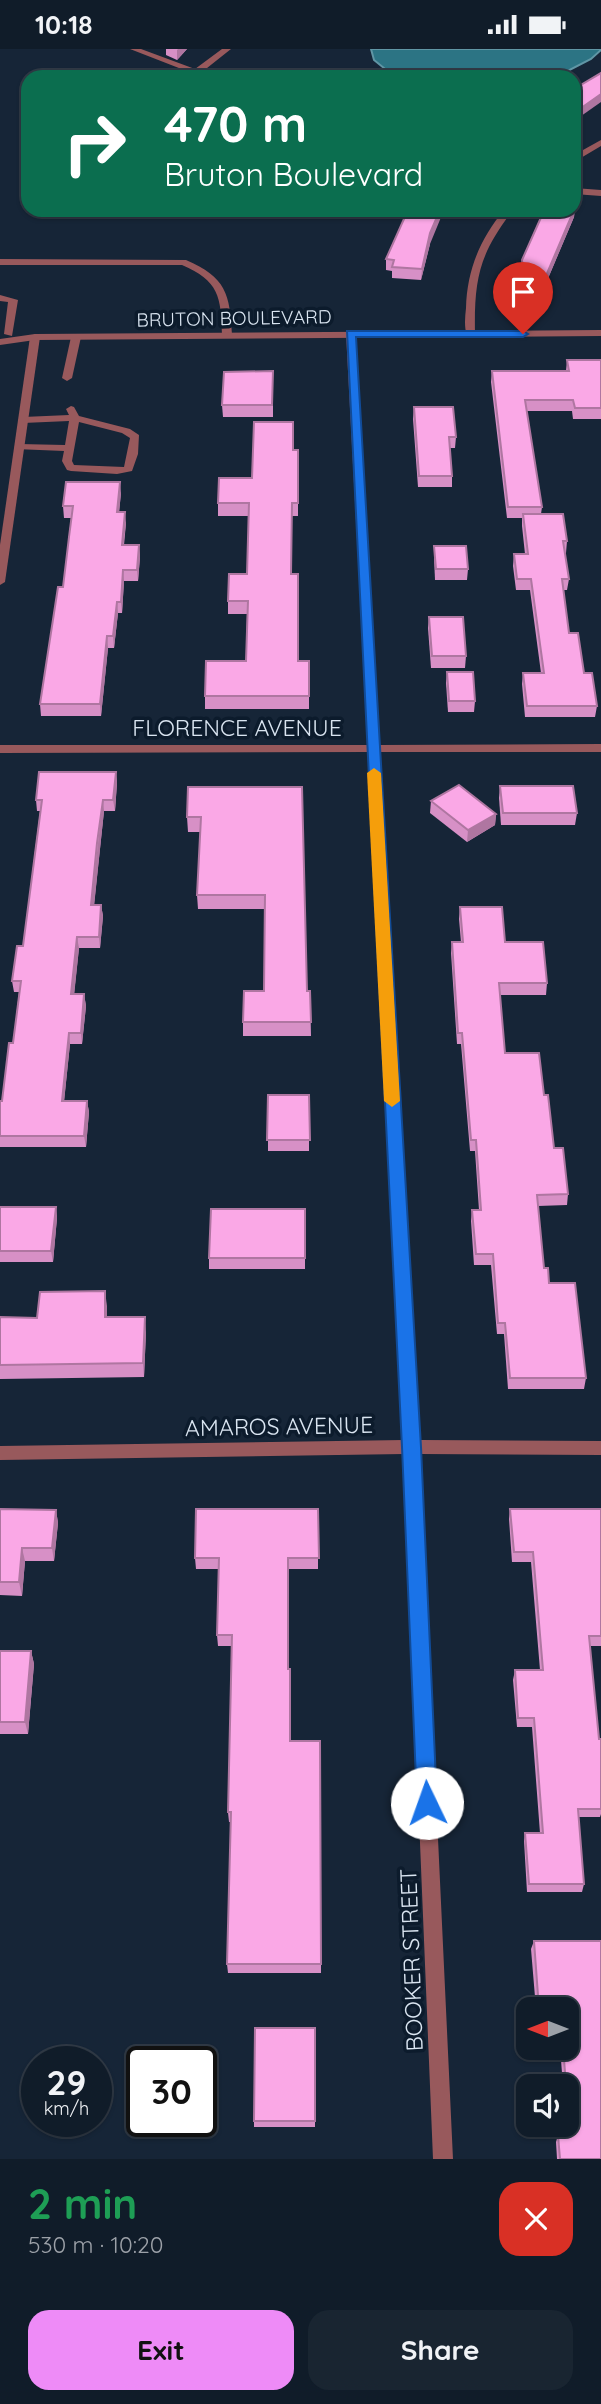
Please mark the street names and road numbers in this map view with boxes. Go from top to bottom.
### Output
street label: BRUTON BOULEVARD [136,304,332,332]
street label: FLORENCE AVENUE [132,713,342,742]
street label: AMAROS AVENUE [185,1410,373,1442]
street label: BOOKER STREET [393,1868,429,2052]

